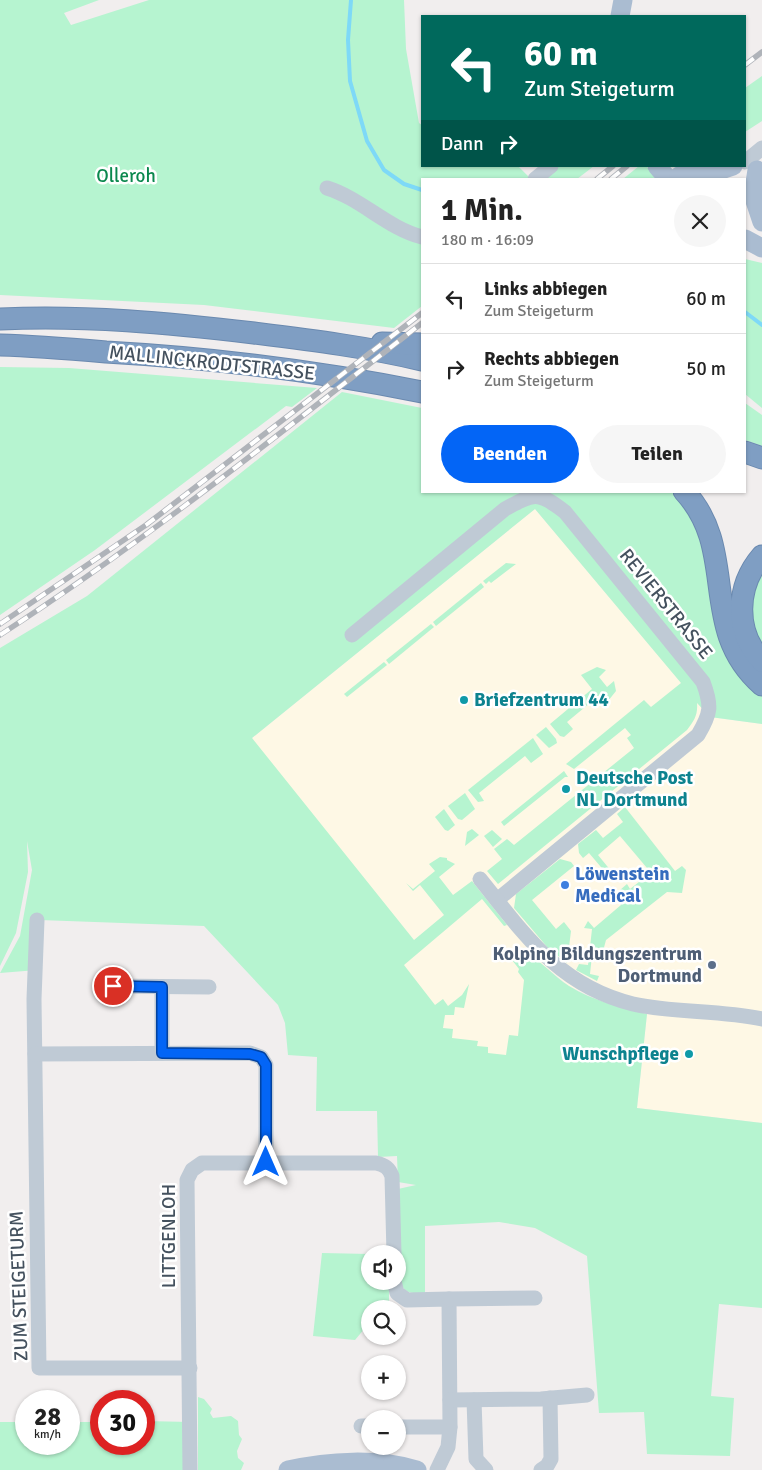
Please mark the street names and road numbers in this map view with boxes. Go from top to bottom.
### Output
street label: MALLINCKRODTSTRASSE [108,340,316,386]
street label: REVIERSTRASSE [614,544,718,664]
street label: LITTGENLOH [157,1184,181,1288]
street label: ZUM STEIGETURM [4,1210,34,1362]

